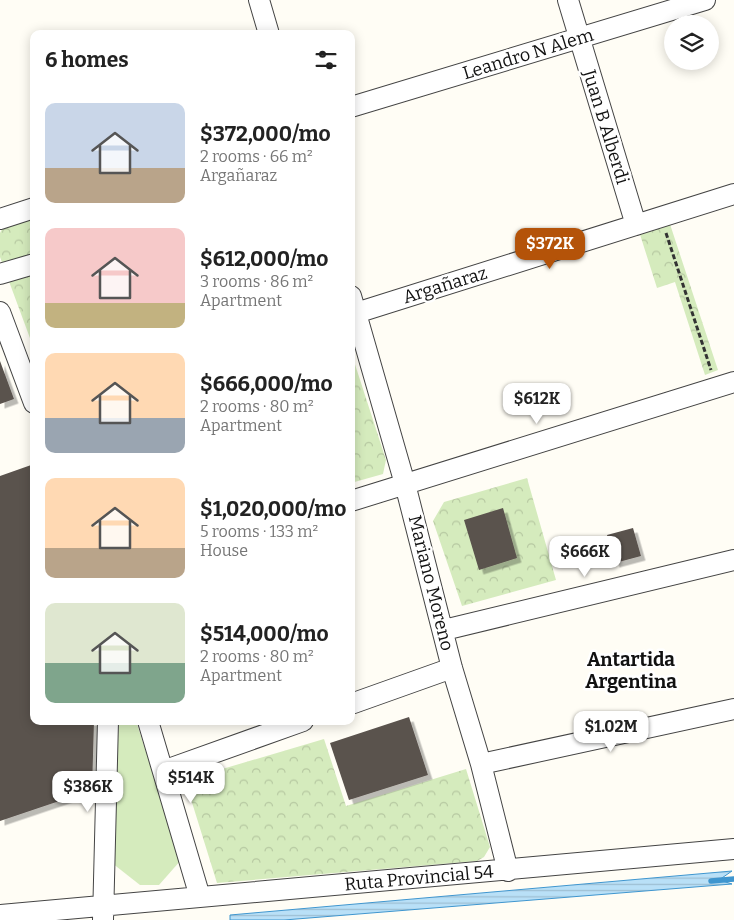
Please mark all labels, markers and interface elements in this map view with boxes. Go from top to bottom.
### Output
map controls [664,15,719,70]
button: layers [664,15,719,70]
street label: Leandro N Alem [460,24,596,84]
icon: filters [312,46,340,74]
text: 6 homes [45,47,129,73]
street label: Juan B Alberdi [578,66,634,187]
text: $372,000/mo [200,121,331,147]
icon: home [85,123,145,183]
text: 2 rooms · 66 m² [200,147,313,166]
text: Argañaraz [200,166,277,185]
pin: $372K [515,228,585,270]
text: $372K [526,234,574,253]
text: $612,000/mo [200,246,329,272]
icon: home [85,248,145,308]
street label: Argañaraz [400,262,490,308]
text: 3 rooms · 86 m² [200,272,313,291]
text: Apartment [200,291,282,310]
text: $666,000/mo [200,371,333,397]
icon: home [85,373,145,433]
pin: $612K [502,382,572,425]
text: $612K [514,389,560,408]
text: 2 rooms · 80 m² [200,397,314,416]
text: Apartment [200,416,282,435]
text: $1,020,000/mo [200,496,346,522]
icon: home [85,498,145,558]
street label: Mariano Moreno [404,513,458,653]
text: 5 rooms · 133 m² [200,522,318,541]
pin: $666K [550,536,620,578]
text: House [200,541,248,560]
text: $666K [560,542,610,561]
text: $514,000/mo [200,621,329,647]
icon: home [85,623,145,683]
text: 2 rooms · 80 m² [200,647,314,666]
district label: Antartida Argentina [585,648,677,693]
text: Apartment [200,666,282,685]
pin: $1.02M [570,710,652,753]
text: $1.02M [585,717,637,736]
pin: $514K [156,762,226,804]
text: $514K [168,768,214,787]
pin: $386K [53,770,123,813]
text: $386K [63,777,113,796]
street label: Ruta Provincial 54 [344,860,495,895]

